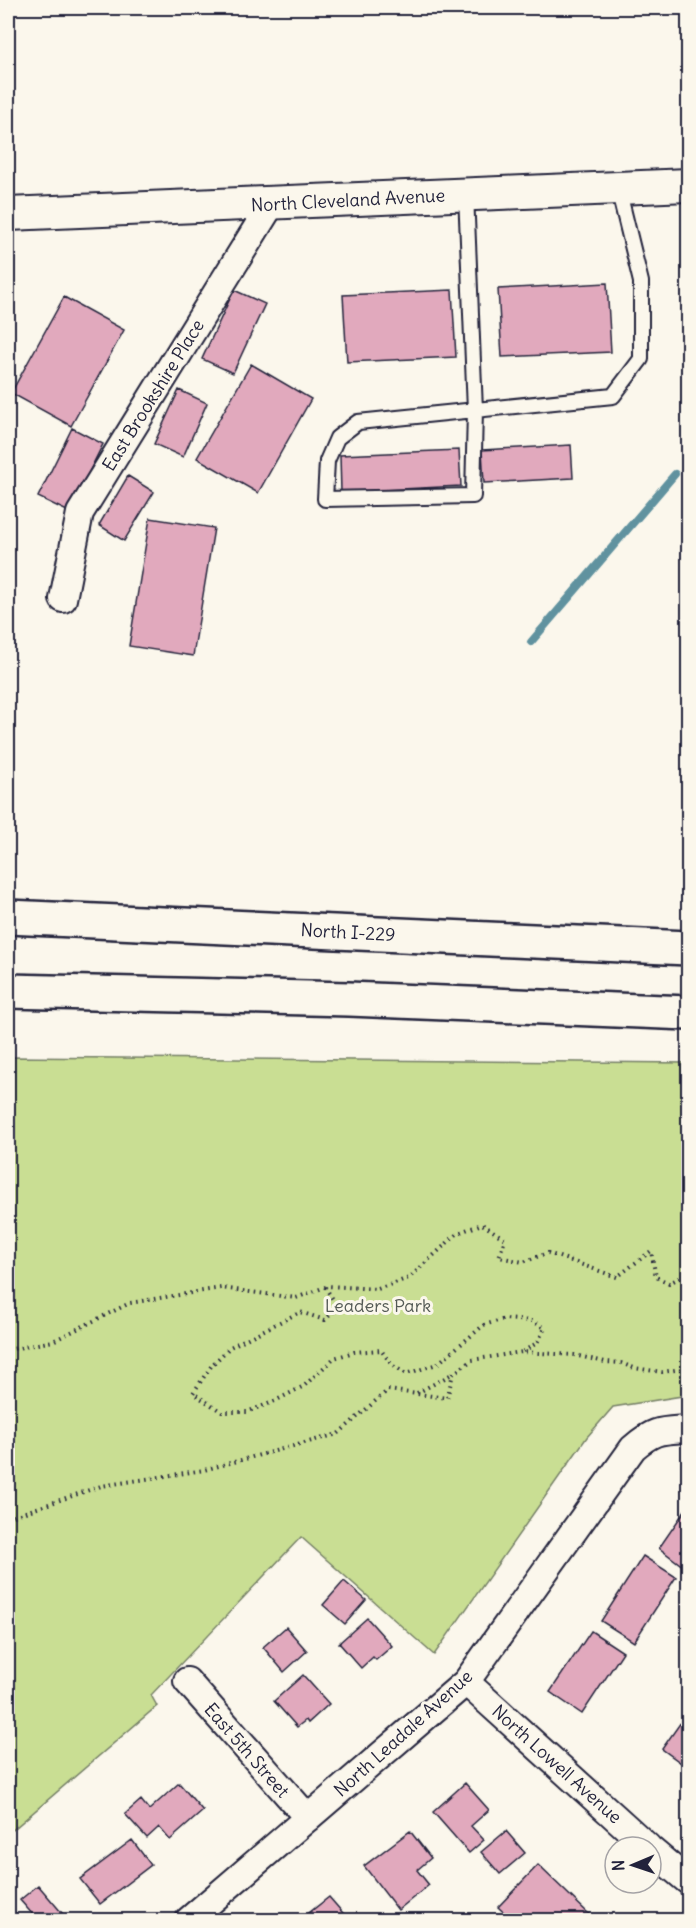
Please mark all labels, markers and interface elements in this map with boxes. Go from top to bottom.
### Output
street label: North Cleveland Avenue [250,183,446,217]
street label: East Brookshire Place [97,315,209,475]
street label: North I-229 [300,918,396,946]
park label: Leaders Park [325,1294,431,1317]
street label: North Leadale Avenue [329,1665,477,1801]
street label: East 5th Street [200,1698,294,1802]
street label: North Lowell Avenue [487,1700,627,1828]
north arrow [603,1835,663,1895]
text: N [608,1860,628,1871]

